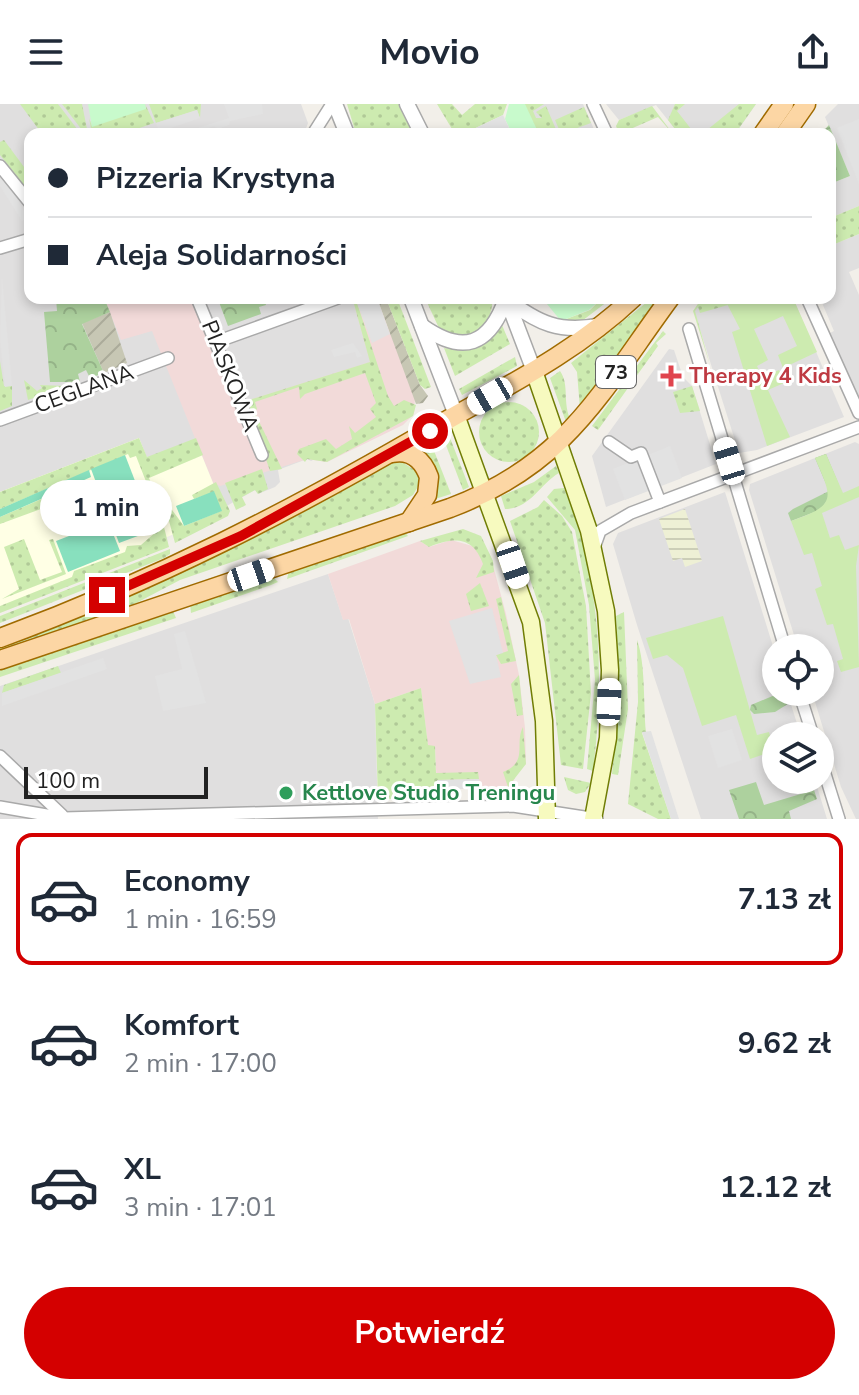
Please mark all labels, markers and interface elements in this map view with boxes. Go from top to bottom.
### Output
text: Movio [379,28,480,77]
icon: menu [24,30,68,74]
icon: share [791,30,835,74]
text: Pizzeria Krystyna [96,158,336,199]
text: Aleja Solidarności [96,235,347,276]
street label: PIASKOWA [194,316,266,436]
road number: 73 [596,356,636,388]
street label: CEGLANA [30,357,138,421]
place label: Therapy 4 Kids [689,361,842,391]
marker: Therapy 4 Kids [660,365,682,387]
car [463,374,517,418]
route start [412,413,448,449]
car [711,435,747,487]
callout: 1 min [41,479,173,535]
text: 1 min [72,490,140,525]
car [494,538,532,592]
car [224,556,278,594]
route end [89,577,125,613]
map controls [762,634,834,794]
button: locate [762,634,834,706]
car [596,678,622,726]
button: layers [762,722,834,794]
scale bar [24,763,208,799]
text: 100 m [36,766,100,796]
place label: Kettlove Studio Treningu [302,778,555,808]
marker: Kettlove Studio Treningu [277,784,295,802]
text: Economy [124,861,250,902]
icon: car [28,863,100,935]
text: 7.13 zł [738,879,831,920]
text: 1 min · 16:59 [124,902,277,937]
text: Komfort [124,1005,239,1046]
icon: car [28,1007,100,1079]
text: 9.62 zł [738,1023,831,1064]
text: 2 min · 17:00 [124,1046,277,1081]
text: XL [124,1149,161,1190]
icon: car [28,1151,100,1223]
text: 12.12 zł [720,1167,831,1208]
text: 3 min · 17:01 [124,1190,277,1225]
button: Potwierdź [24,1287,835,1379]

